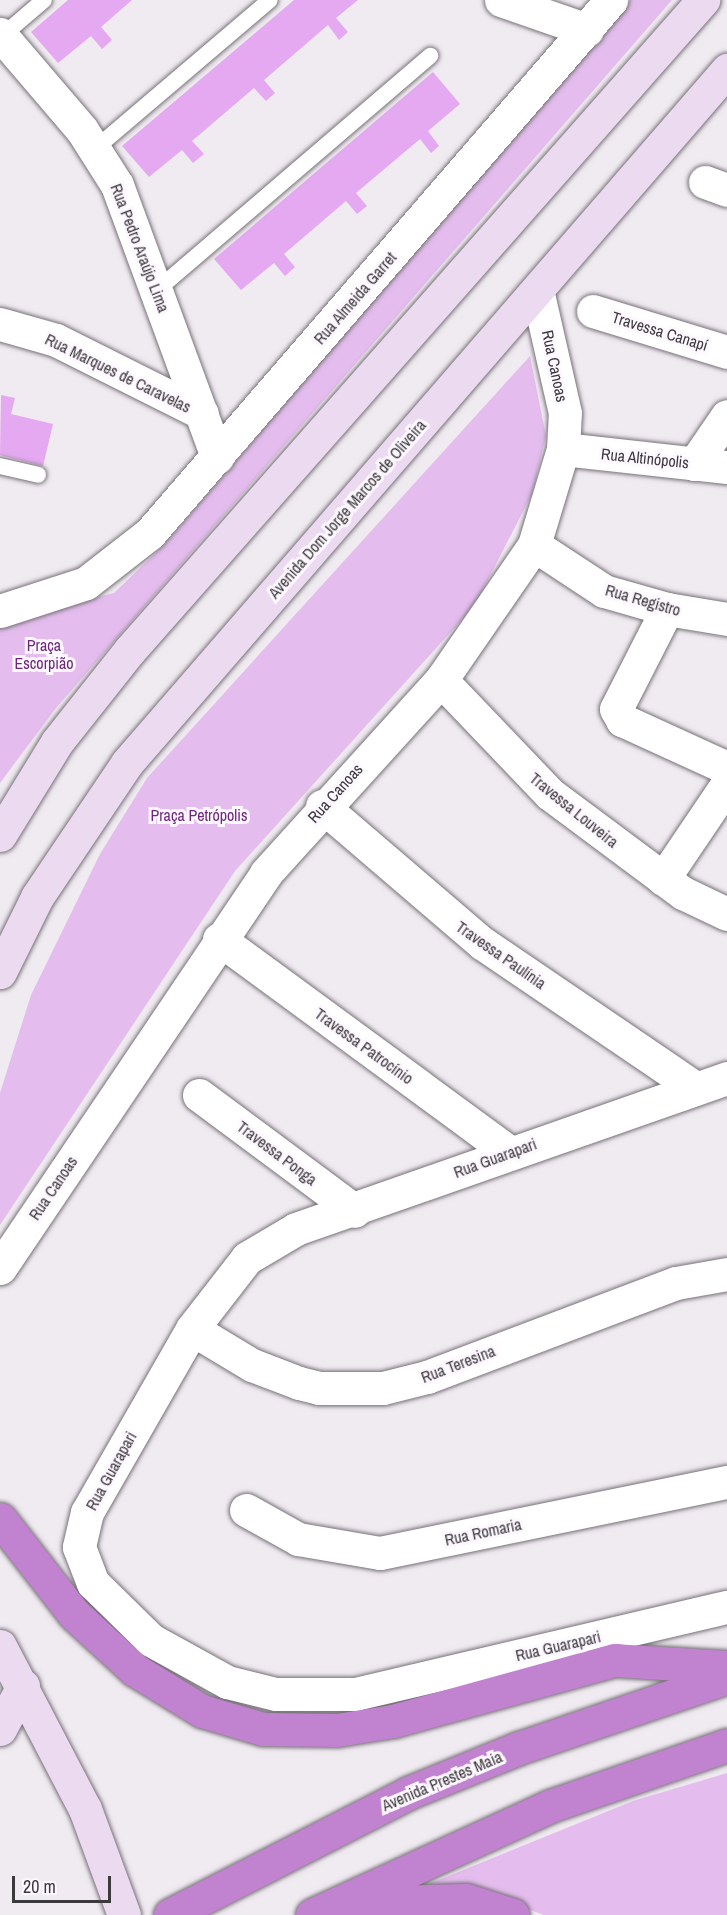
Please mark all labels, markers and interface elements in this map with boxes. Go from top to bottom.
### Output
street label: Rua Pedro Araújo Lima [106,181,174,315]
street label: Rua Almeida Garret [309,248,401,348]
street label: Travessa Canapí [610,307,710,355]
street label: Rua Canoas [538,328,572,404]
street label: Rua Marques de Caravelas [42,329,194,417]
street label: Avenida Dom Jorge Marcos de Oliveira [264,416,430,602]
street label: Rua Altinópolis [600,444,690,472]
street label: Rua Registro [603,580,683,620]
park label: Praça Escorpião [14,635,74,673]
street label: Rua Canoas [303,759,367,827]
street label: Travessa Louveira [526,769,622,851]
park label: Praça Petrópolis [151,805,247,825]
street label: Travessa Paulínia [452,917,550,993]
street label: Travessa Patrocínio [311,1004,417,1088]
street label: Travessa Ponga [233,1117,321,1189]
street label: Rua Guarapari [451,1134,539,1182]
street label: Rua Canoas [25,1152,81,1224]
street label: Rua Teresina [418,1341,498,1387]
street label: Rua Guarapari [82,1428,140,1514]
street label: Rua Romaria [443,1514,523,1550]
street label: Rua Guarapari [514,1627,602,1665]
street label: Avenida Prestes Maia [379,1747,505,1815]
scale bar [15,1864,114,1902]
text: 20 m [23,1874,56,1899]

